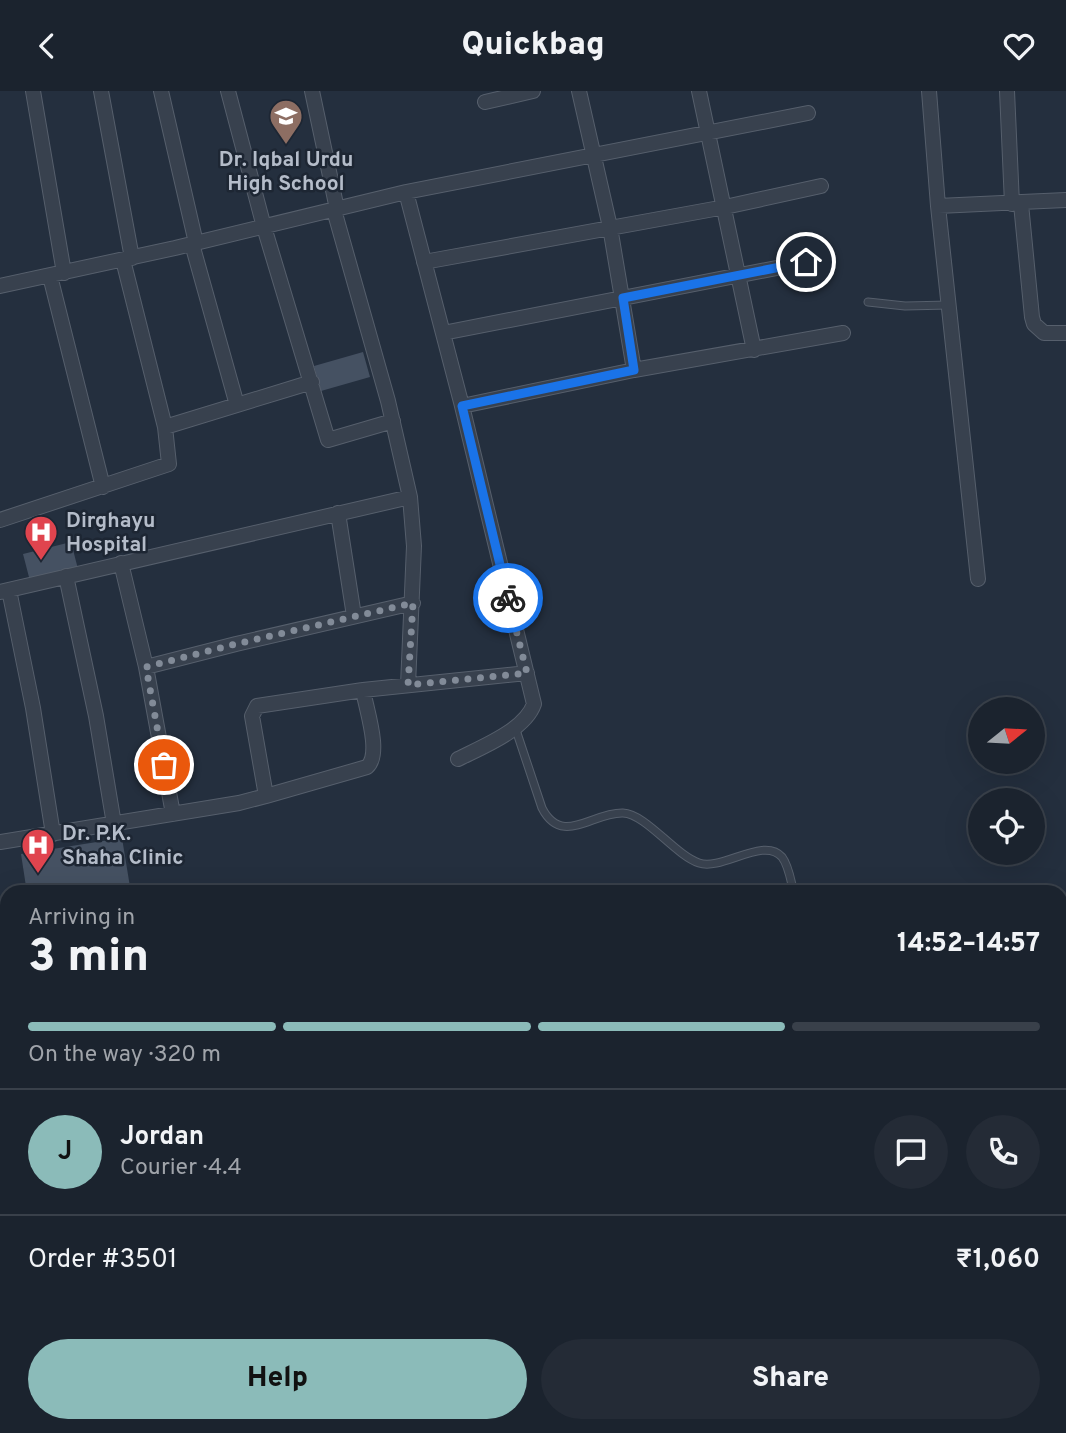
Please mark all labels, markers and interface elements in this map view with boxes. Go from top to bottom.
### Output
text: Quickbag [461,26,605,66]
icon: back [28,27,66,65]
icon: heart [1000,27,1038,65]
school or university icon: Dr. Iqbal Urdu High School [267,97,305,146]
place label: Dr. Iqbal Urdu High School [219,147,353,198]
pin [776,232,836,292]
icon: home [787,243,825,281]
place label: Dirghayu Hospital [66,508,156,559]
hospital icon: Dirghayu Hospital [22,513,60,562]
courier [473,563,543,633]
icon: bike [489,579,527,617]
north arrow [968,697,1045,773]
map controls [968,697,1045,865]
pin [134,735,194,795]
icon: bag [145,746,183,784]
button: locate [968,788,1045,865]
place label: Dr. P.K. Shaha Clinic [62,821,184,872]
hospital icon: Dr. P.K. Shaha Clinic [19,826,57,875]
text: Arriving in [28,904,135,933]
text: 14:52–14:57 [897,928,1040,961]
text: 3 min [28,929,149,988]
text: On the way · 320 m [28,1041,221,1070]
button: chat [874,1115,948,1189]
button: phone [966,1115,1040,1189]
text: Jordan [120,1121,204,1154]
text: J [58,1136,72,1169]
text: Courier · 4.4 [120,1154,242,1183]
text: Order #3501 [28,1244,178,1277]
text: ₹1,060 [956,1244,1040,1277]
button: Help [28,1339,527,1419]
button: Share [541,1339,1040,1419]

